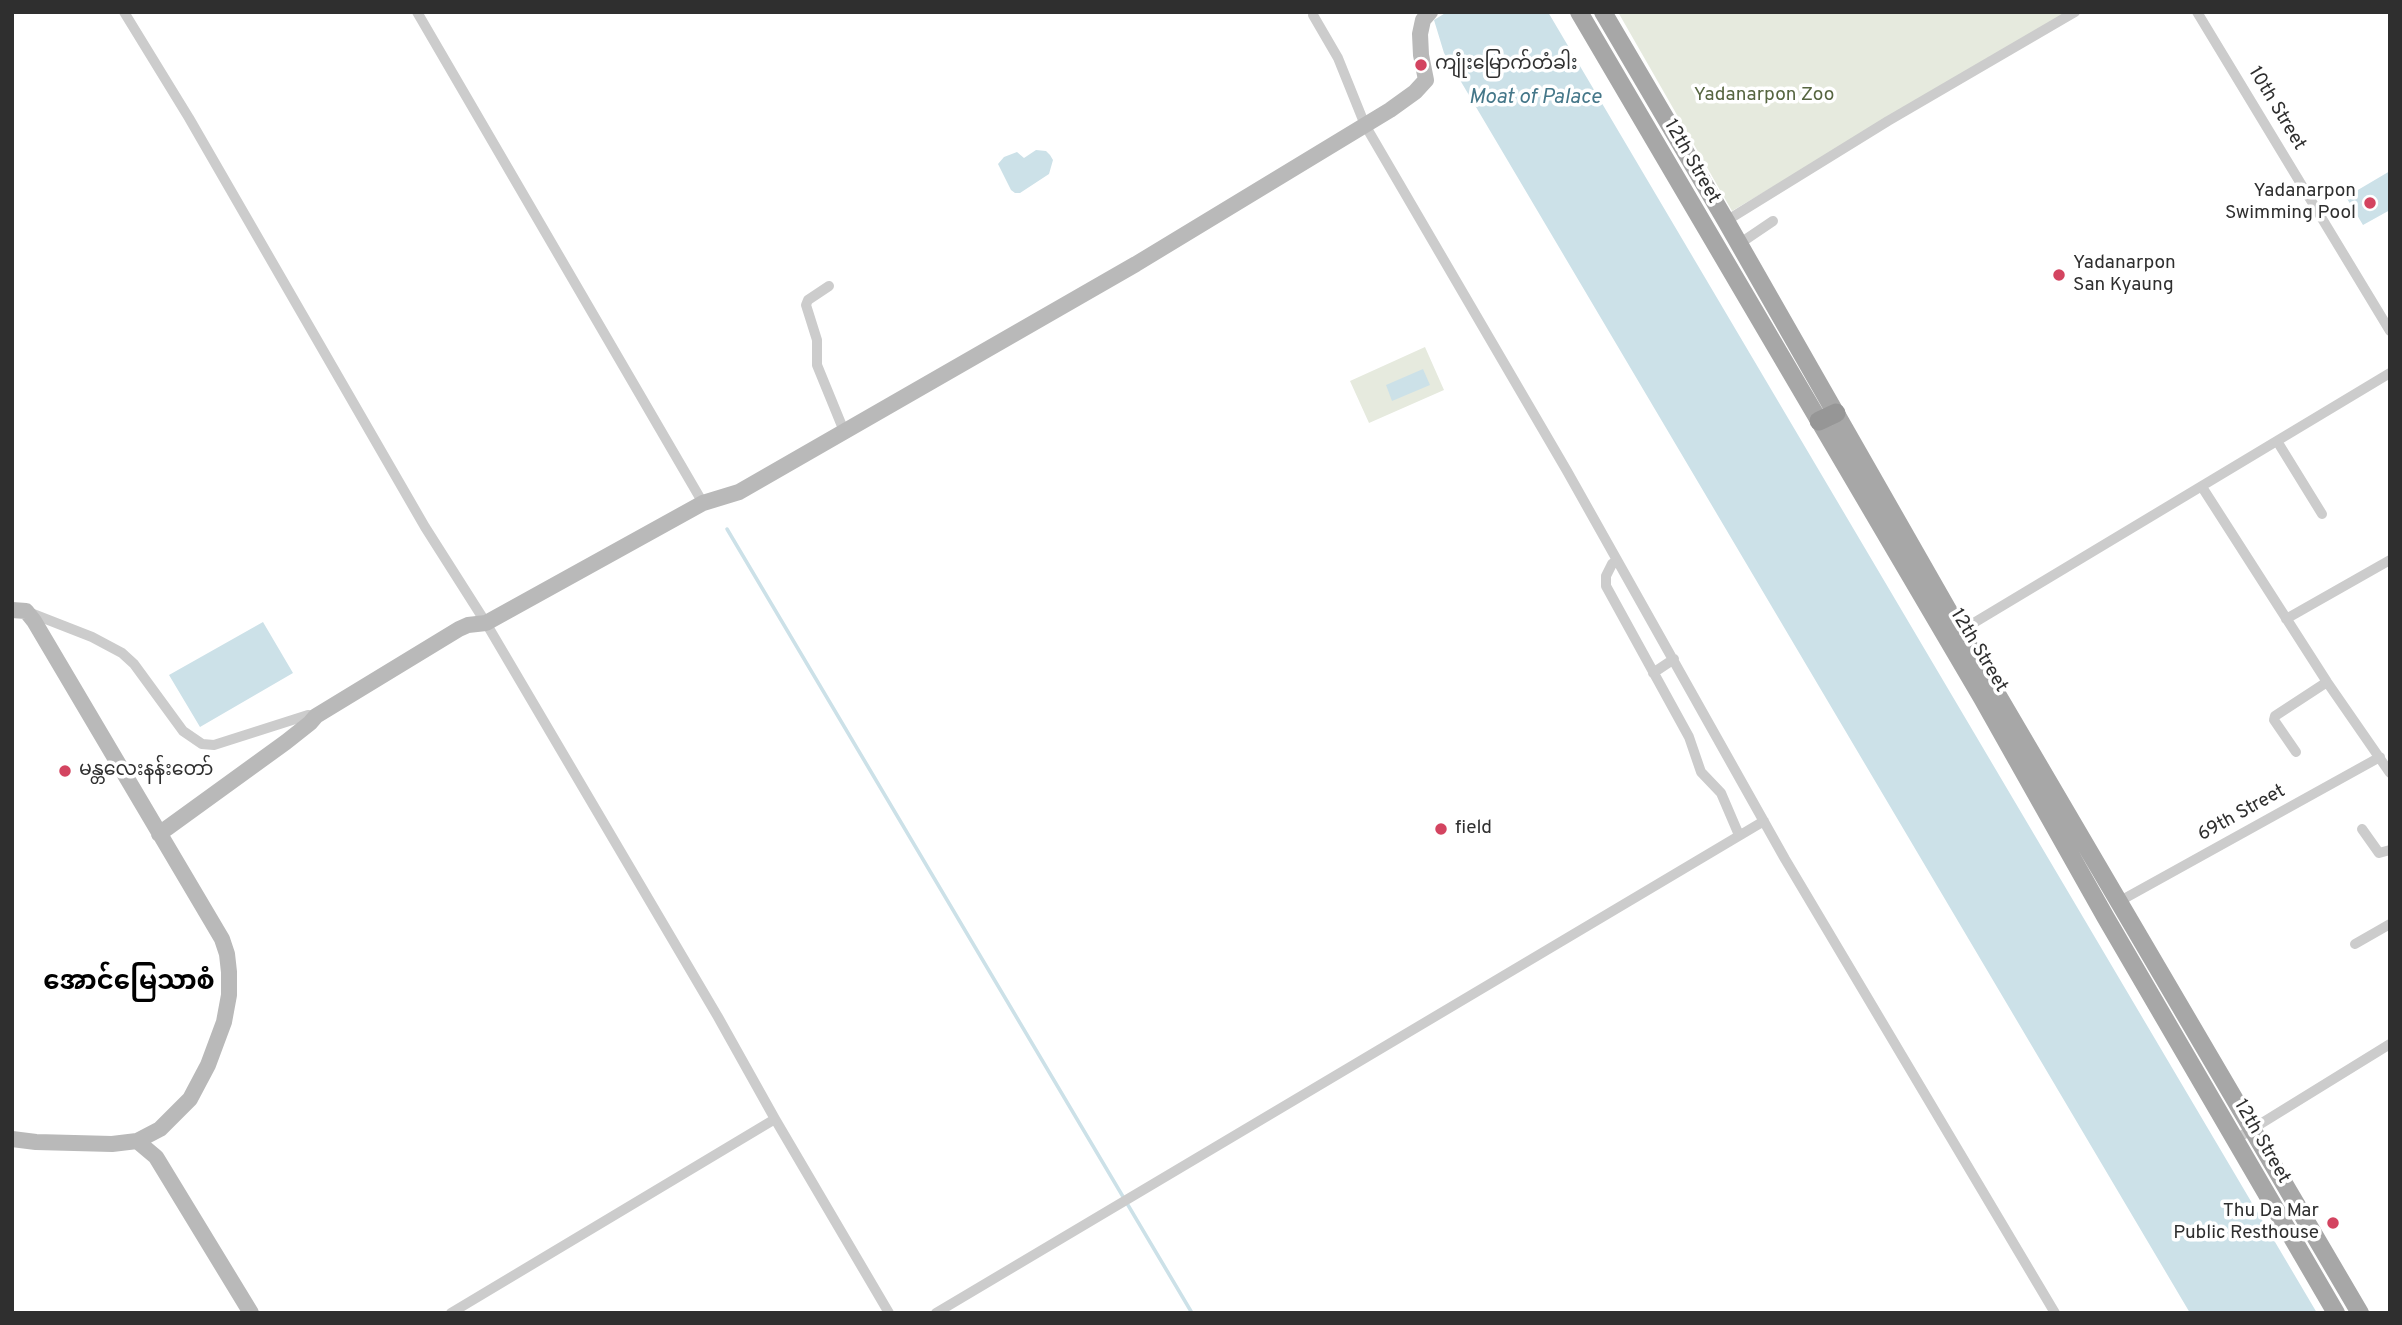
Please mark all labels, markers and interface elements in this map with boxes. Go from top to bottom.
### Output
place label: ကျုံးမြောက်တံခါး [1435,54,1578,76]
marker: ကျုံးမြောက်တံခါး [1413,57,1429,73]
street label: 10th Street [2242,63,2310,155]
park label: Yadanarpon Zoo [1694,85,1834,107]
water label: Moat of Palace [1469,86,1601,112]
street label: 12th Street [1658,116,1724,208]
place label: Yadanarpon Swimming Pool [2225,181,2356,225]
marker: Yadanarpon Swimming Pool [2362,195,2378,211]
place label: Yadanarpon San Kyaung [2073,253,2176,297]
marker: Yadanarpon San Kyaung [2051,267,2067,283]
street label: 12th Street [1944,605,2012,697]
place label: မန္တလေးနန်းတော် [79,760,214,782]
marker: မန္တလေးနန်းတော် [57,763,73,779]
street label: 69th Street [2194,781,2290,847]
place label: field [1455,818,1492,840]
marker: field [1433,821,1449,837]
district label: အောင်မြေသာစံ [43,968,215,1000]
street label: 12th Street [2228,1096,2294,1188]
place label: Thu Da Mar Public Resthouse [2173,1201,2319,1245]
marker: Thu Da Mar Public Resthouse [2325,1215,2341,1231]

